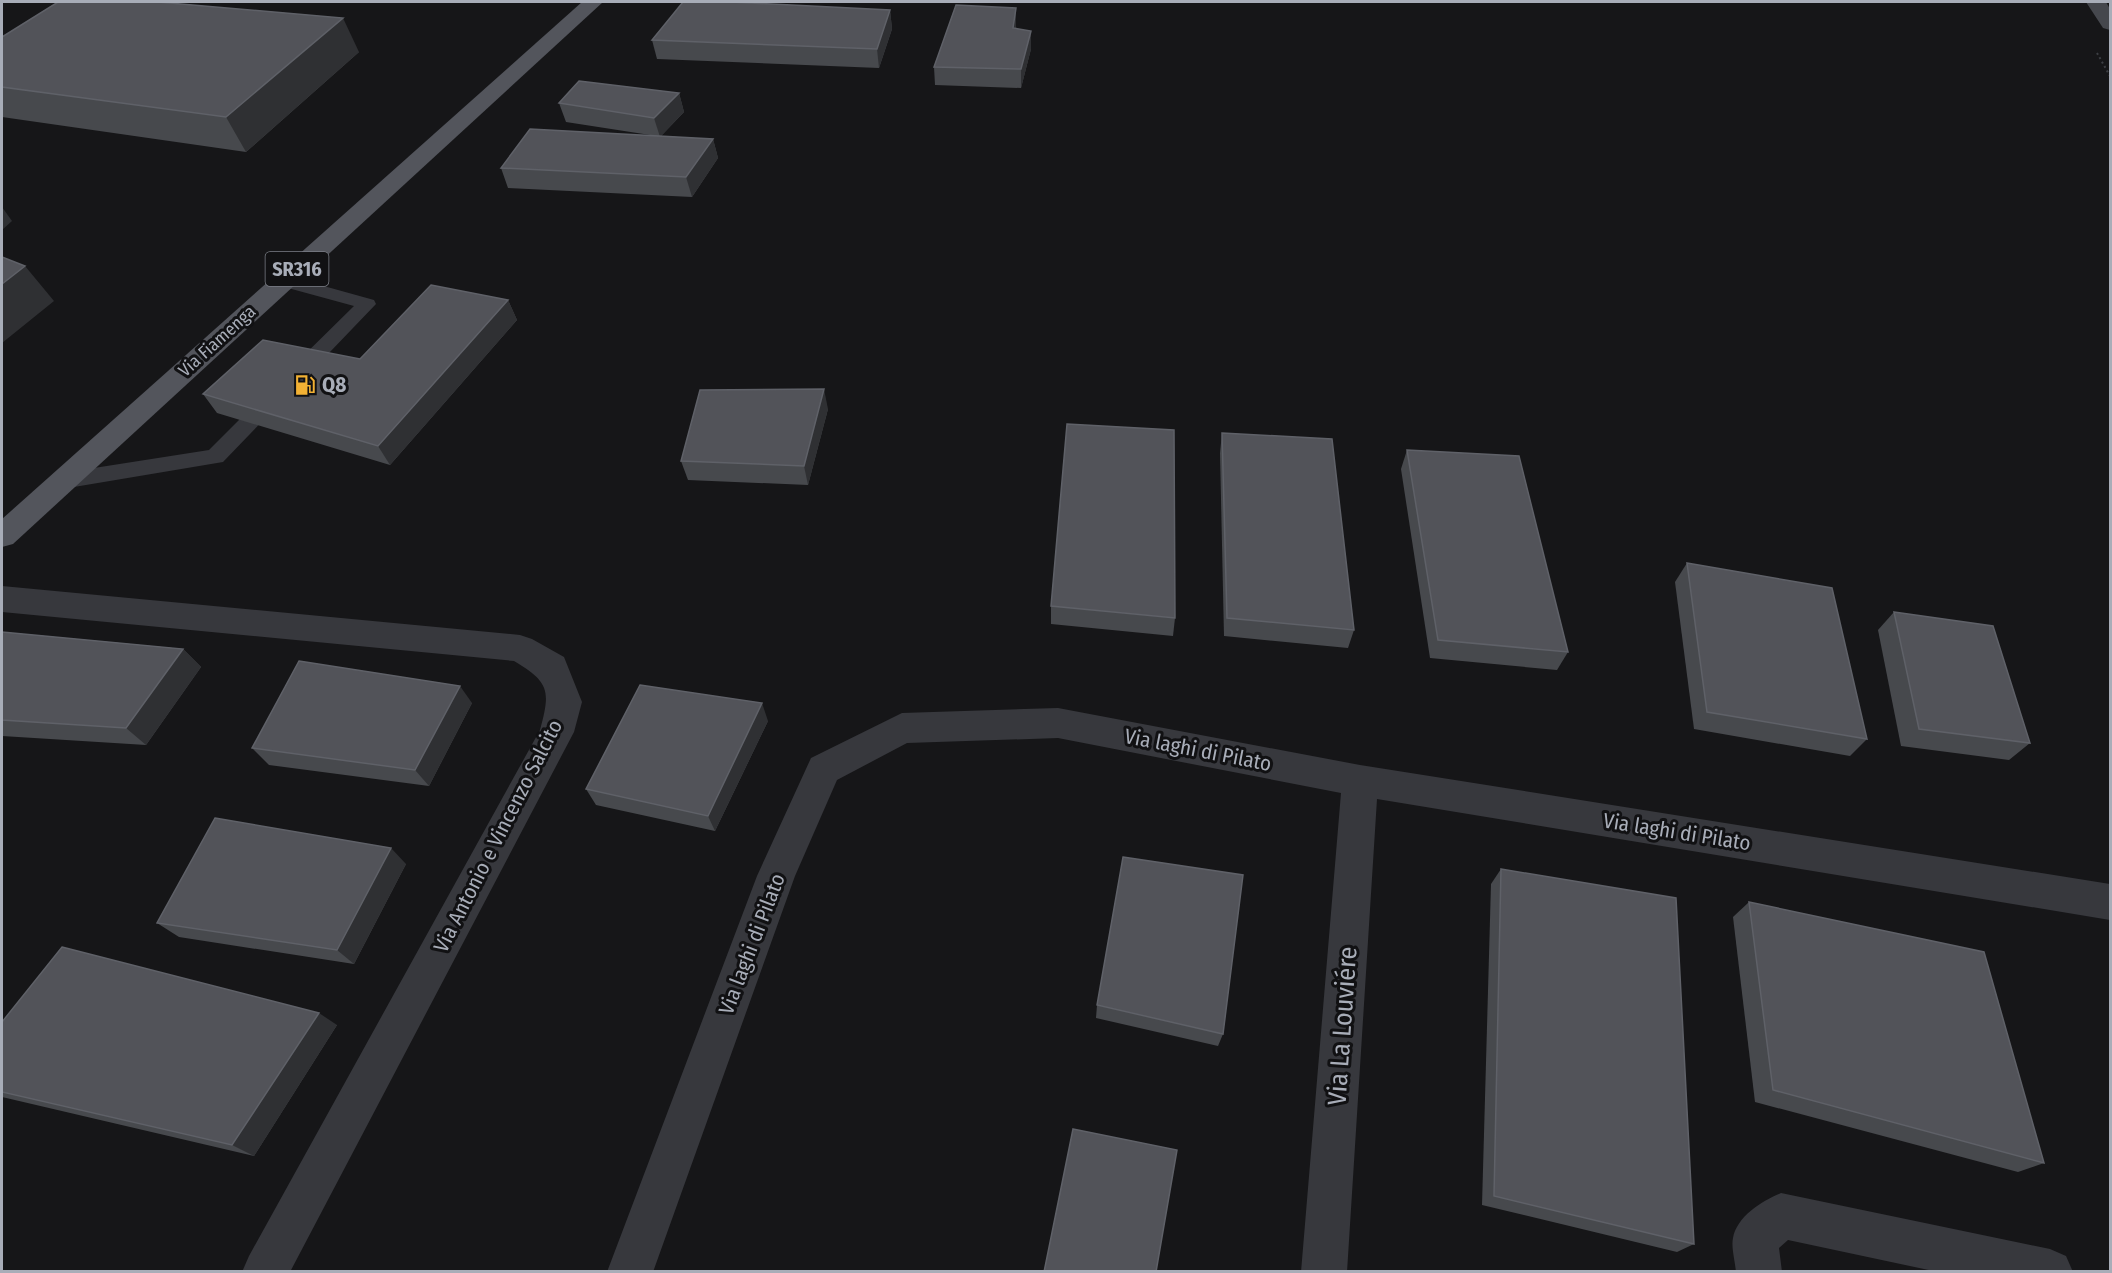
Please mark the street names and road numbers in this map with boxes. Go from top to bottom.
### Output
road number: SR316 [266,252,328,286]
street label: Via Fiamenga [174,300,260,381]
street label: Via Antonio e Vincenzo Salcito [428,715,568,957]
street label: Via laghi di Pilato [1122,723,1274,777]
street label: Via laghi di Pilato [1601,808,1753,856]
street label: Via laghi di Pilato [713,870,791,1018]
street label: Via La Louviére [1321,946,1364,1107]

